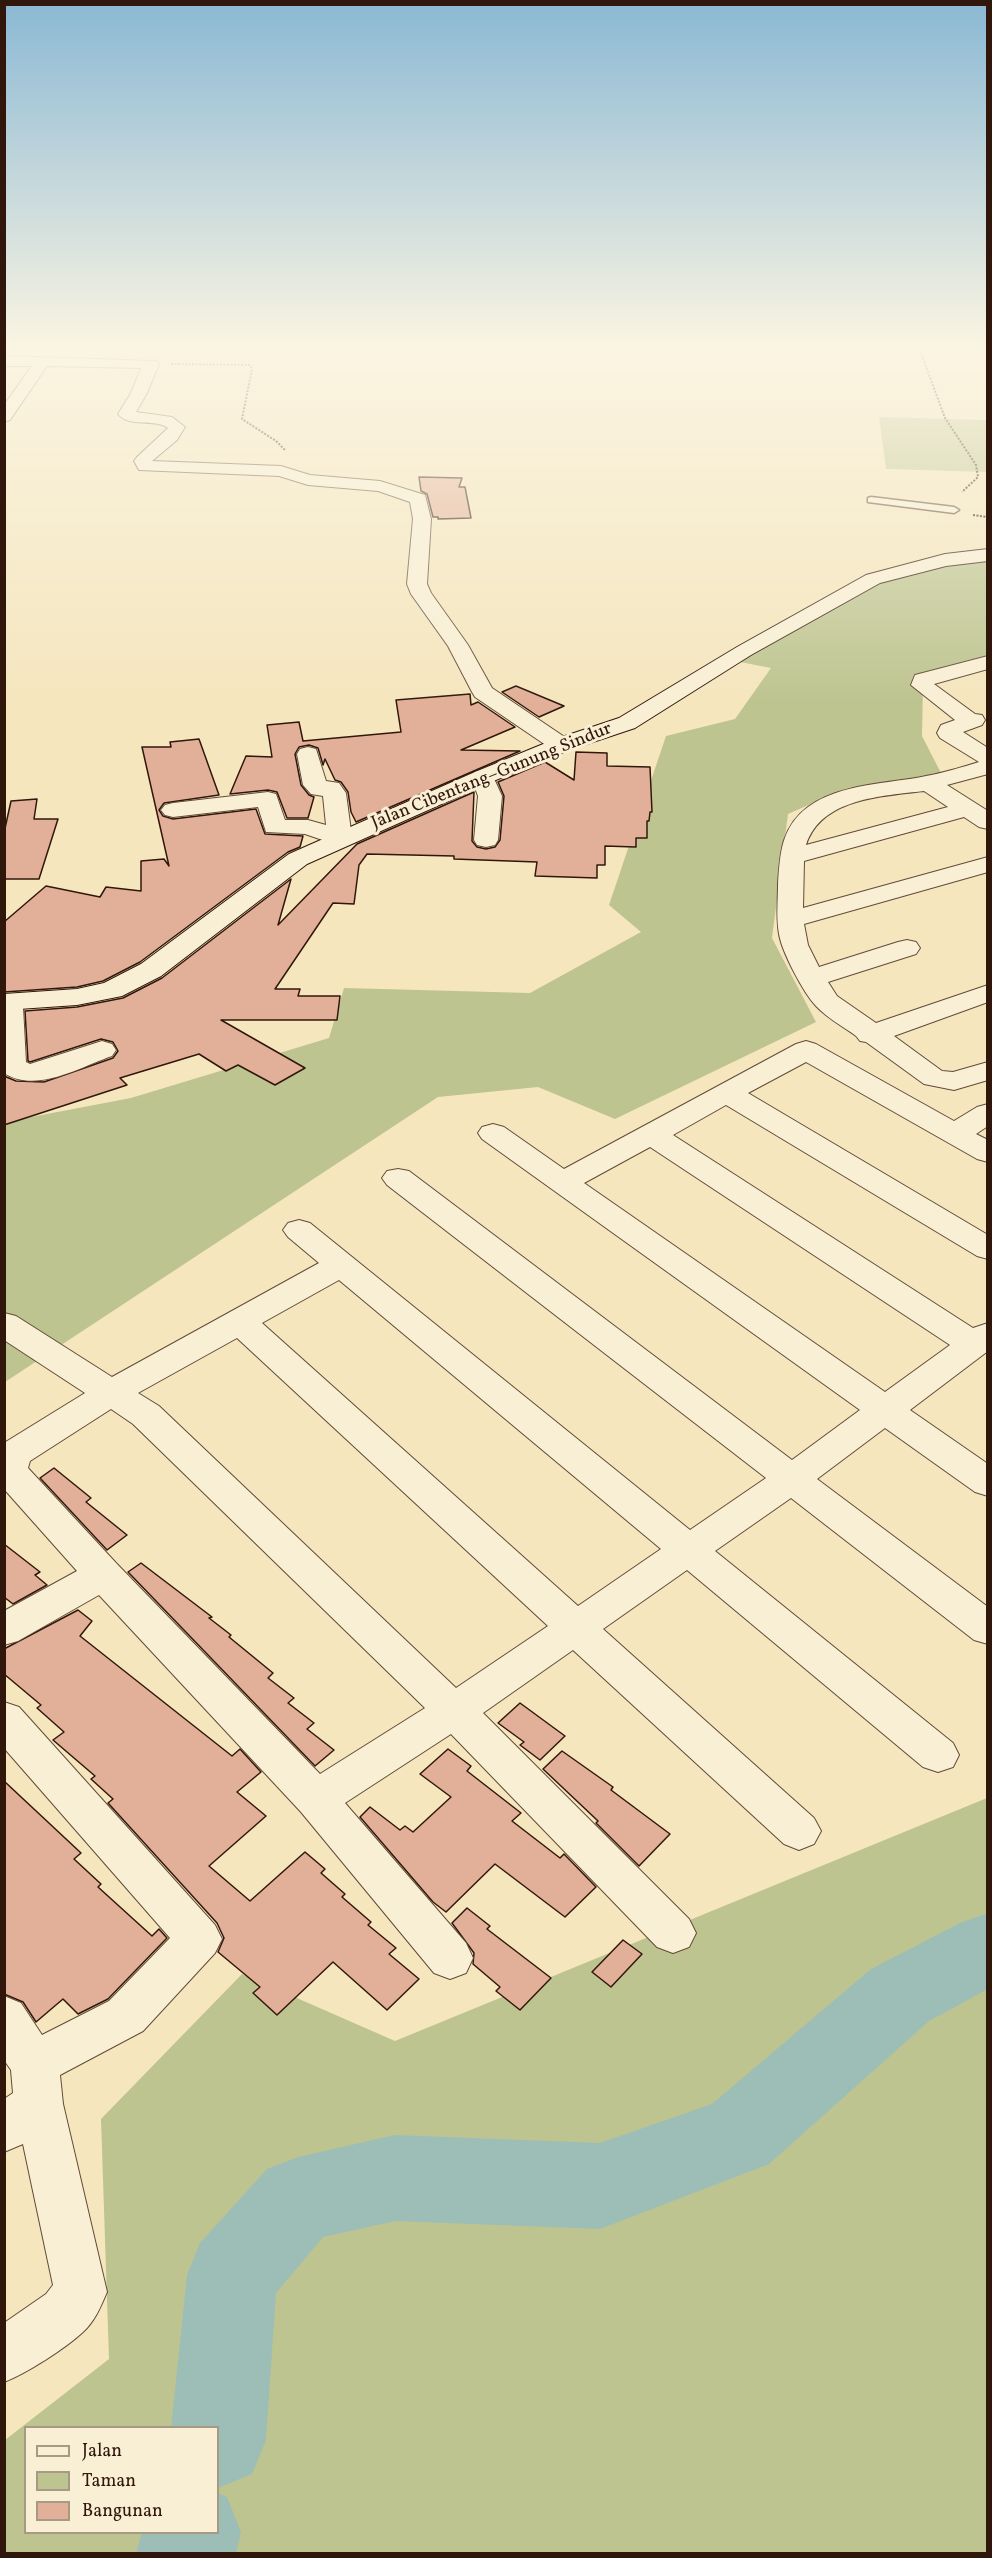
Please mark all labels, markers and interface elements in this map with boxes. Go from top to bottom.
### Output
street label: Jalan Cibentang–Gunung Sindur [369,719,615,835]
legend [24,2426,219,2534]
text: Jalan [82,2439,122,2464]
text: Taman [82,2469,136,2494]
text: Bangunan [82,2499,163,2524]

